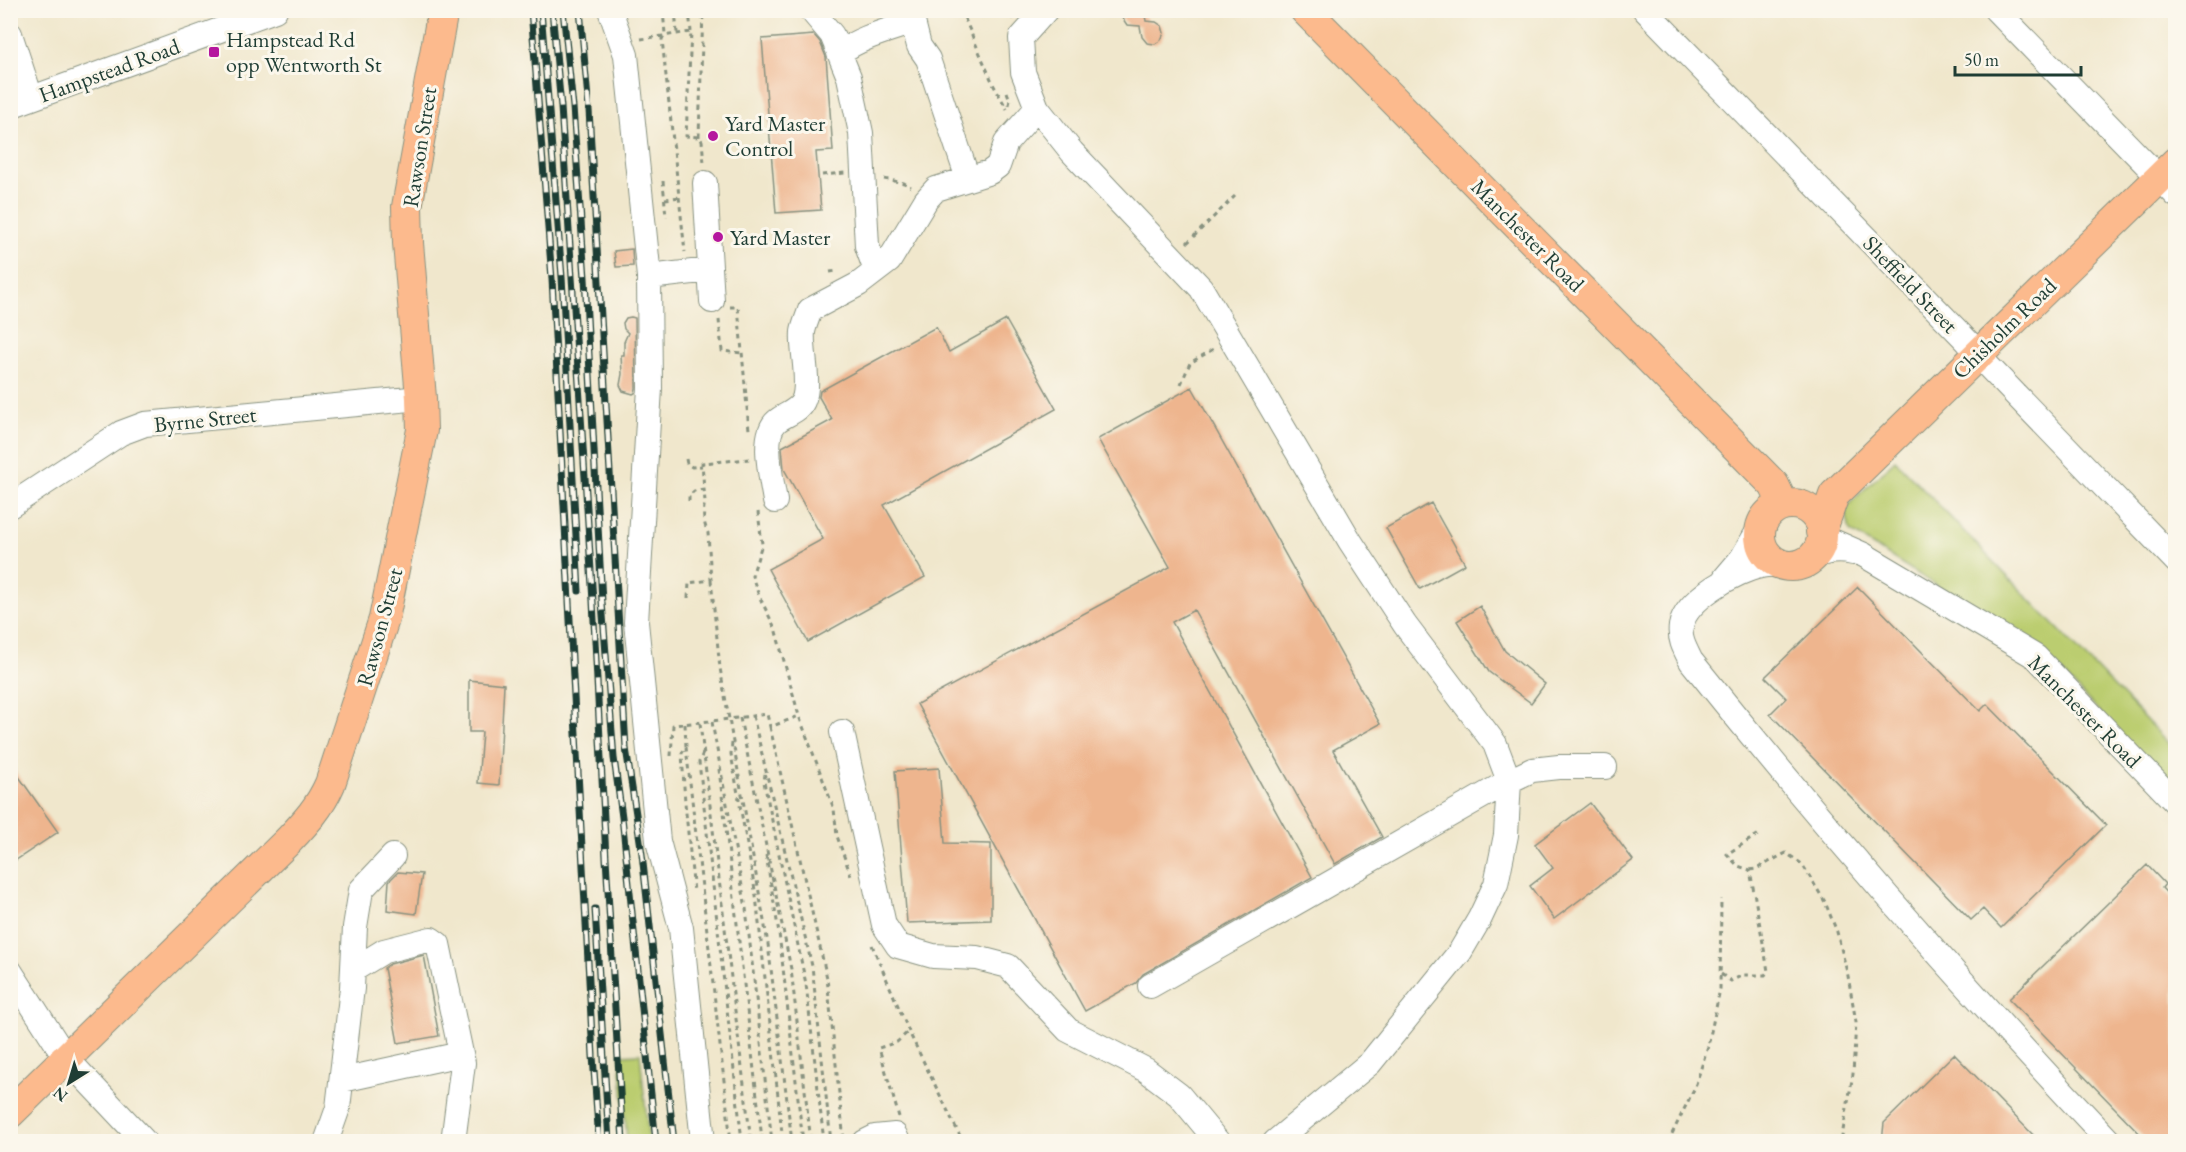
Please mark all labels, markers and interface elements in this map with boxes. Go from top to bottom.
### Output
place label: Hampstead Rd opp Wentworth St [226,25,382,79]
street label: Hampstead Road [35,31,185,109]
scale bar [1955,39,2081,77]
marker: Hampstead Rd opp Wentworth St [207,45,221,59]
text: 50 m [1964,48,1999,71]
street label: Rawson Street [396,85,443,209]
place label: Yard Master Control [725,109,826,163]
marker: Yard Master Control [706,129,720,143]
street label: Manchester Road [1465,172,1591,299]
place label: Yard Master [730,223,831,252]
street label: Sheffield Street [1857,229,1965,339]
marker: Yard Master [711,230,725,244]
street label: Chisholm Road [1946,271,2063,385]
street label: Byrne Street [152,400,258,439]
street label: Rawson Street [350,565,409,690]
street label: Manchester Road [2022,648,2148,775]
north arrow [39,1053,99,1113]
text: N [49,1082,72,1107]

